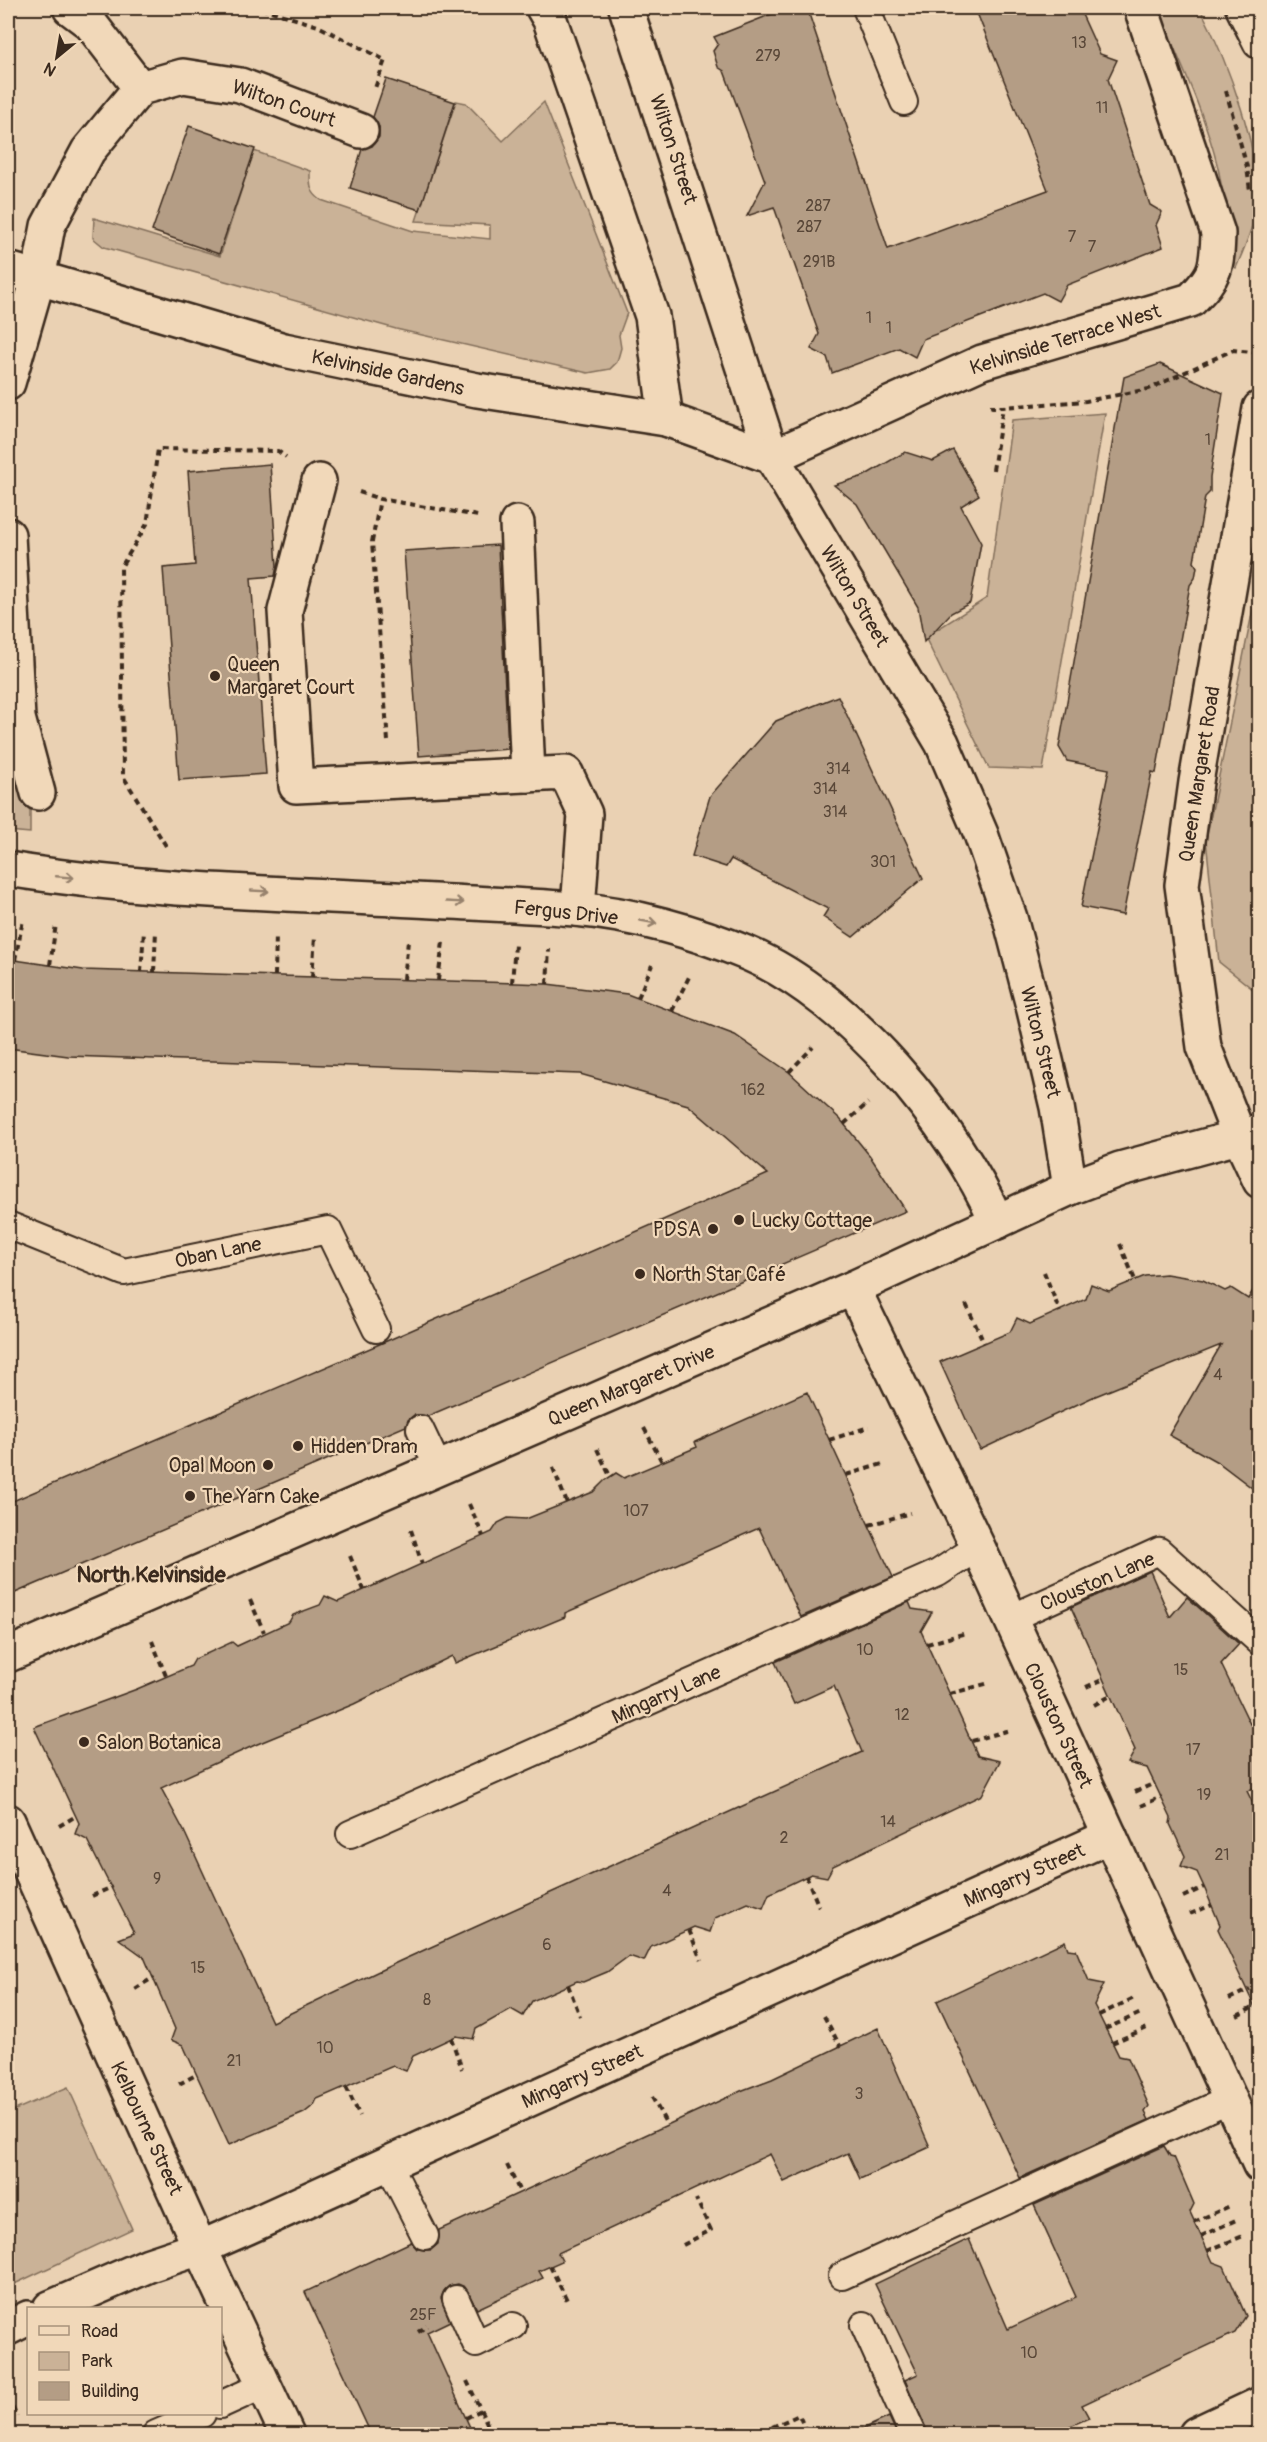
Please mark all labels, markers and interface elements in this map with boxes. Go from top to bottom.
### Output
north arrow [27,27,87,87]
house number: 13 [1071,33,1087,53]
house number: 279 [755,46,781,66]
text: N [40,58,60,80]
street label: Wilton Court [229,74,340,133]
street label: Wilton Street [644,91,703,208]
house number: 11 [1096,98,1108,118]
house number: 287 [805,196,831,216]
house number: 287 [796,217,822,237]
house number: 7 [1068,227,1077,247]
house number: 7 [1088,237,1097,257]
house number: 291B [803,252,835,272]
street label: Kelvinside Terrace West [967,298,1165,380]
house number: 1 [866,308,872,328]
house number: 1 [886,318,892,338]
street label: Kelvinside Gardens [309,344,466,401]
house number: 1 [1205,430,1211,450]
street label: Wilton Street [815,541,895,652]
place label: Queen Margaret Court [227,652,355,700]
marker: Queen Margaret Court [208,669,222,683]
street label: Queen Margaret Road [1173,684,1226,864]
house number: 314 [826,759,850,779]
house number: 314 [813,779,837,799]
house number: 314 [823,802,847,822]
house number: 301 [870,852,896,872]
one-way arrow [55,872,75,883]
one-way arrow [249,886,269,897]
street label: Fergus Drive [513,895,619,930]
one-way arrow [444,897,464,908]
one-way arrow [638,917,658,928]
street label: Wilton Street [1015,984,1067,1101]
house number: 162 [741,1080,765,1100]
place label: Lucky Cottage [751,1208,872,1233]
marker: Lucky Cottage [732,1213,746,1227]
place label: PDSA [653,1217,701,1242]
marker: PDSA [706,1222,720,1236]
street label: Oban Lane [172,1231,264,1274]
place label: North Star Café [652,1262,786,1287]
marker: North Star Café [633,1267,647,1281]
street label: Queen Margaret Drive [544,1339,719,1432]
house number: 4 [1213,1365,1223,1385]
place label: Hidden Dram [310,1434,418,1459]
marker: Hidden Dram [291,1439,305,1453]
place label: Opal Moon [168,1453,256,1478]
marker: Opal Moon [261,1458,275,1472]
place label: The Yarn Cake [202,1484,320,1509]
marker: The Yarn Cake [183,1489,197,1503]
house number: 107 [623,1501,649,1521]
street label: Clouston Lane [1036,1546,1158,1617]
district label: North Kelvinside [76,1561,227,1589]
house number: 10 [856,1640,874,1660]
street label: Mingarry Lane [608,1659,725,1730]
street label: Clouston Street [1019,1659,1099,1793]
house number: 15 [1174,1660,1188,1680]
house number: 12 [894,1705,910,1725]
place label: Salon Botanica [96,1730,221,1755]
marker: Salon Botanica [77,1735,91,1749]
house number: 17 [1186,1740,1201,1760]
house number: 19 [1197,1785,1211,1805]
house number: 14 [880,1812,896,1832]
house number: 2 [780,1828,789,1848]
street label: Mingarry Street [960,1837,1089,1913]
house number: 21 [1214,1845,1230,1865]
house number: 9 [153,1869,161,1889]
house number: 4 [662,1881,672,1901]
house number: 6 [542,1935,552,1955]
house number: 15 [191,1958,205,1978]
house number: 8 [423,1990,431,2010]
house number: 10 [316,2038,334,2058]
street label: Mingarry Street [518,2038,647,2114]
house number: 21 [226,2051,242,2071]
street label: Kelbourne Street [105,2058,189,2200]
house number: 3 [855,2084,864,2104]
house number: 25F [409,2305,437,2325]
legend [27,2307,222,2415]
text: Road [81,2320,118,2343]
house number: 10 [1020,2343,1038,2363]
text: Park [81,2350,113,2373]
text: Building [81,2380,139,2403]

